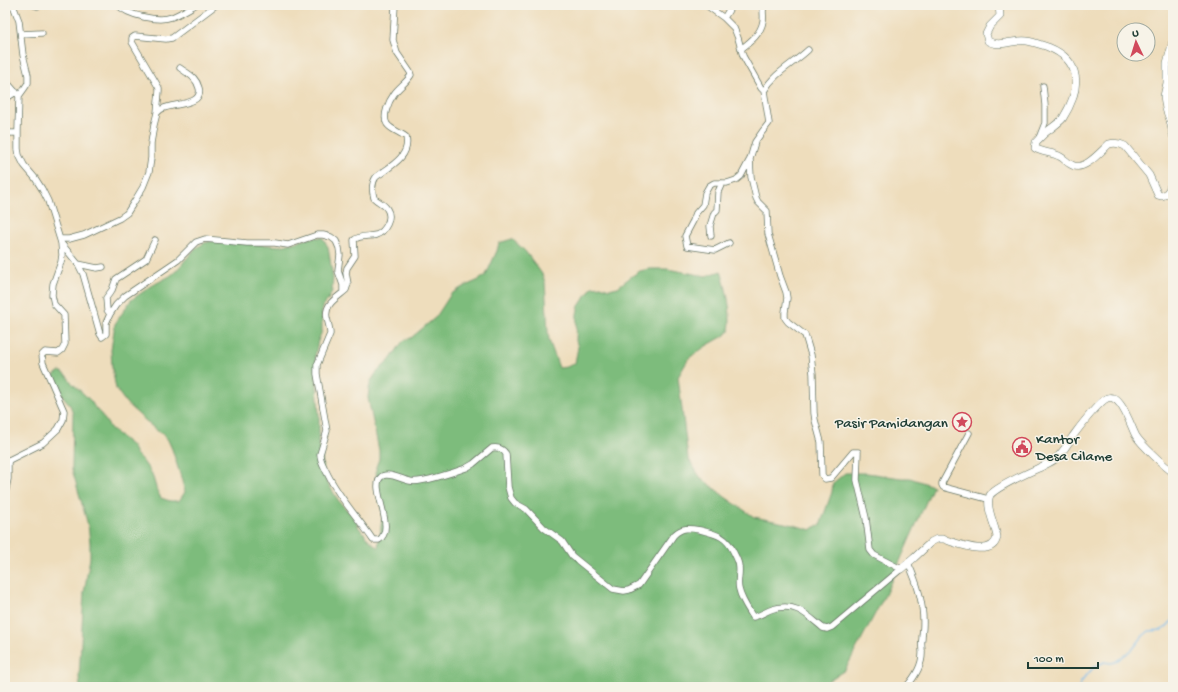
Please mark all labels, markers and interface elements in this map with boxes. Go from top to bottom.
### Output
north arrow [1116,22,1156,62]
text: U [1132,28,1140,40]
place icon: Pasir Pamidangan [951,411,973,433]
place label: Pasir Pamidangan [834,415,948,433]
place label: Kantor Desa Cilame [1035,431,1113,466]
public building icon: Kantor Desa Cilame [1011,436,1033,458]
scale bar [1028,644,1098,670]
text: 100 m [1033,653,1064,667]

